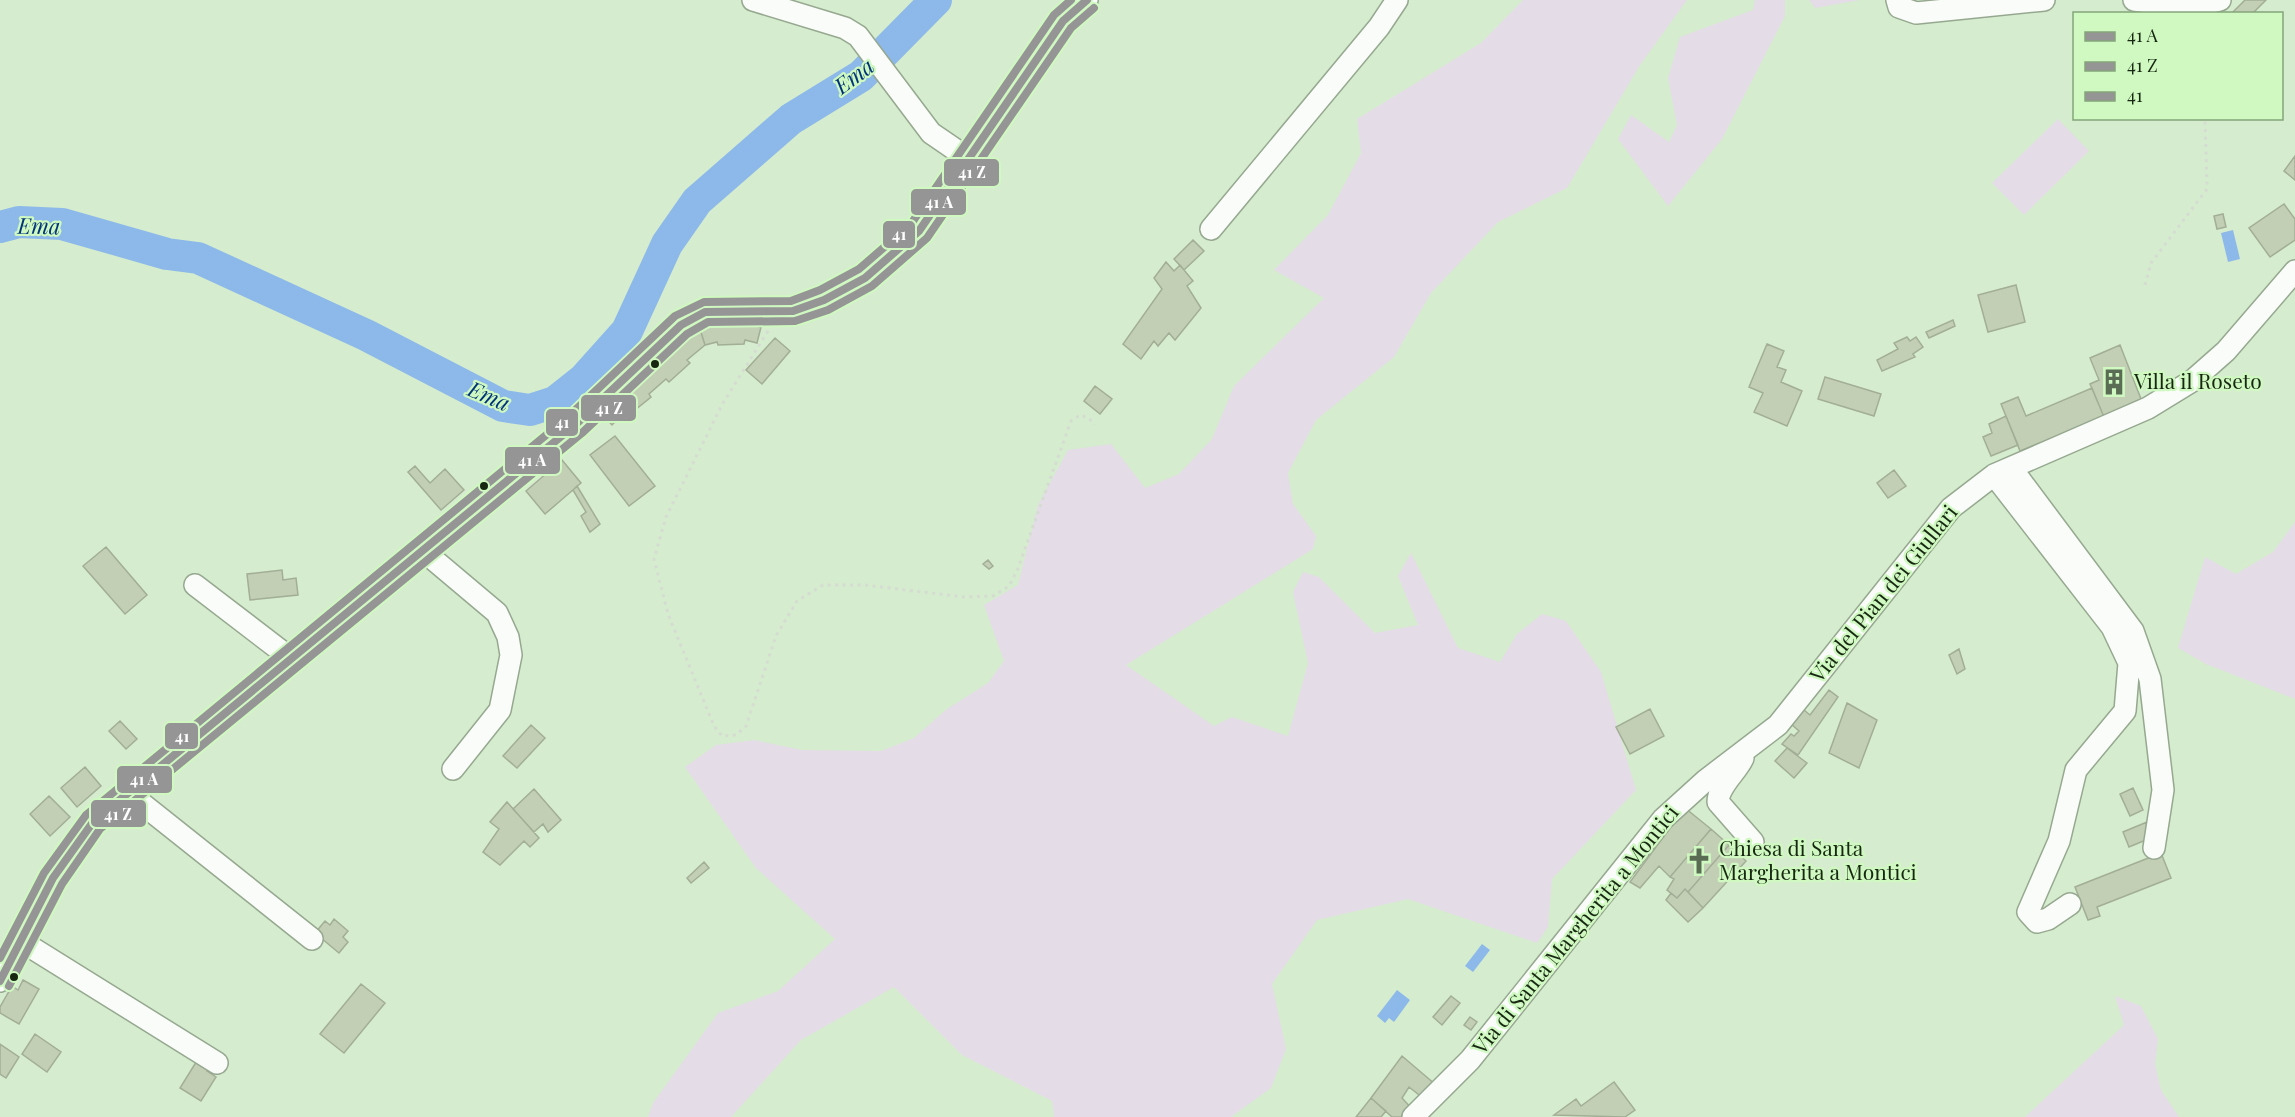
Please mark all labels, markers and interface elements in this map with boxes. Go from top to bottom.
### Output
legend [2073,12,2283,120]
text: 41 A [2127,23,2158,47]
water label: Ema [827,50,879,101]
text: 41 Z [2127,53,2158,77]
text: 41 [2127,83,2143,107]
line badge: 41 Z [943,158,1000,187]
text: 41 Z [958,161,986,182]
line badge: 41 A [910,188,967,216]
text: 41 A [925,191,954,212]
water label: Ema [16,210,61,240]
line badge: 41 [882,220,916,249]
text: 41 [892,223,906,244]
unlabelled marker [649,358,661,370]
place label: Villa il Roseto [2133,366,2262,394]
building icon: Villa il Roseto [2099,367,2129,397]
water label: Ema [463,373,515,417]
line badge: 41 Z [580,394,637,422]
text: 41 Z [595,397,623,418]
line badge: 41 [545,408,579,437]
text: 41 [555,411,569,432]
line badge: 41 A [504,446,561,475]
text: 41 A [518,449,547,470]
unlabelled marker [478,480,490,492]
street label: Via del Pian dei Giullari [1802,498,1963,688]
line badge: 41 [164,722,199,750]
text: 41 [175,725,189,746]
line badge: 41 A [116,765,173,794]
text: 41 A [130,768,159,789]
street label: Via di Santa Margherita a Montici [1465,798,1684,1060]
line badge: 41 Z [90,799,147,828]
text: 41 Z [104,803,132,824]
place label: Chiesa di Santa Margherita a Montici [1719,833,1917,885]
church icon: Chiesa di Santa Margherita a Montici [1684,846,1714,876]
unlabelled marker [8,971,20,983]

